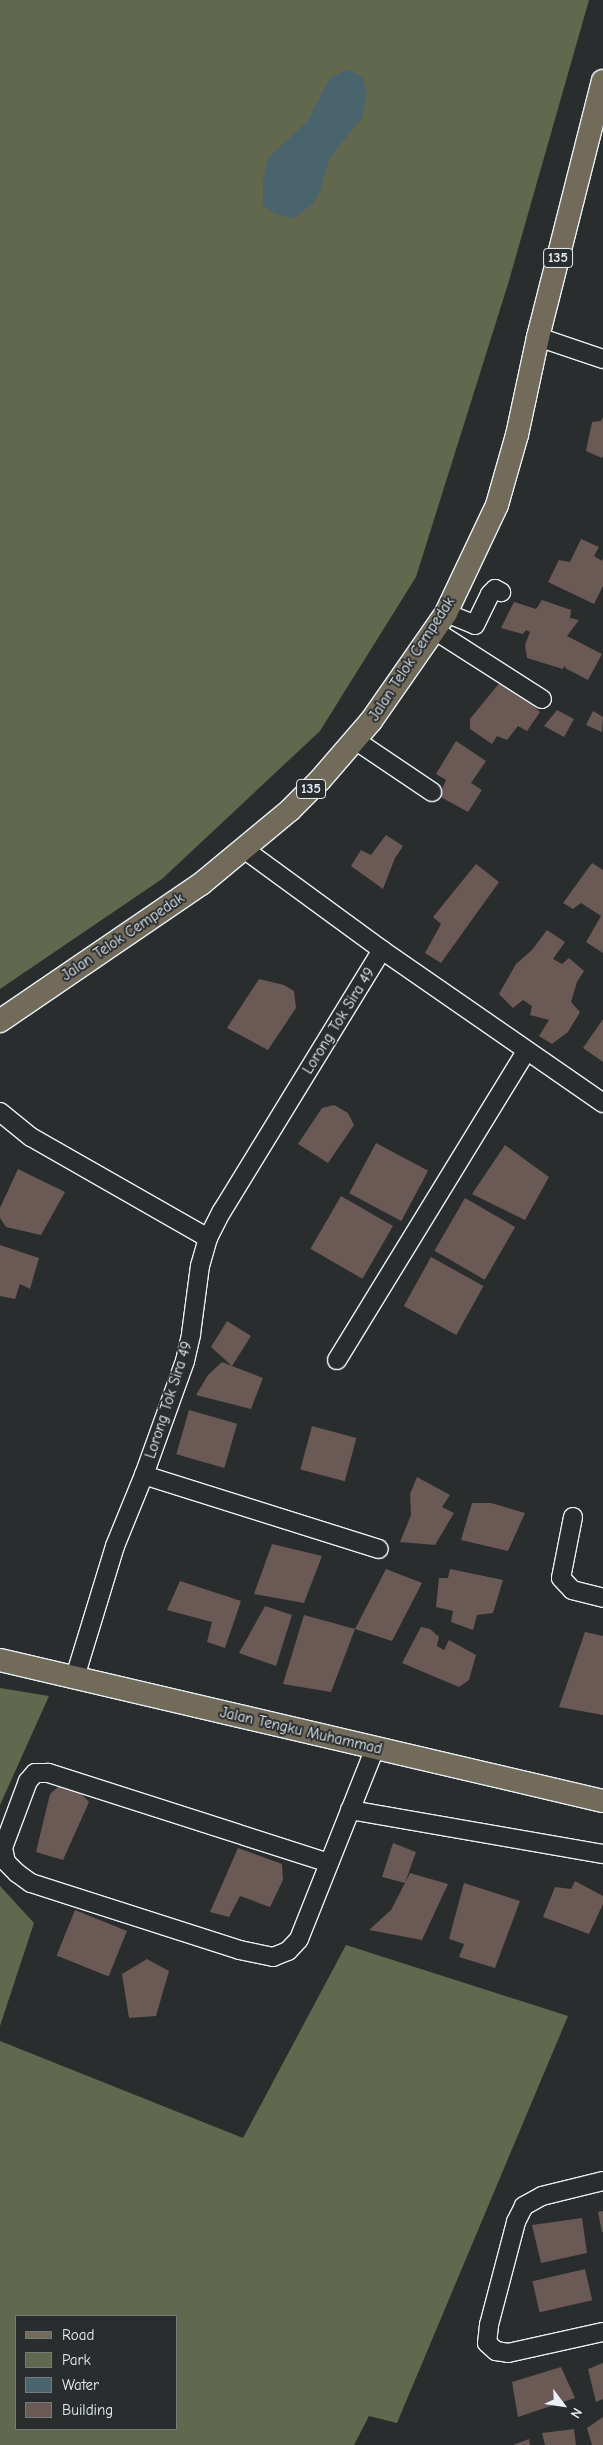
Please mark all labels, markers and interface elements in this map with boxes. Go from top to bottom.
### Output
road number: 135 [543,247,573,270]
street label: Jalan Telok Cempedak [365,594,459,724]
road number: 135 [296,778,326,801]
street label: Jalan Telok Cempedak [58,889,188,985]
street label: Lorong Tok Sira 49 [299,964,379,1078]
street label: Lorong Tok Sira 49 [142,1339,196,1461]
street label: Jalan Tengku Muhammad [218,1704,384,1758]
legend [15,2315,178,2430]
text: Road [62,2326,94,2344]
text: Park [62,2351,91,2369]
text: Water [62,2376,99,2394]
north arrow [538,2380,588,2430]
text: Building [62,2401,113,2419]
text: N [567,2405,586,2421]

